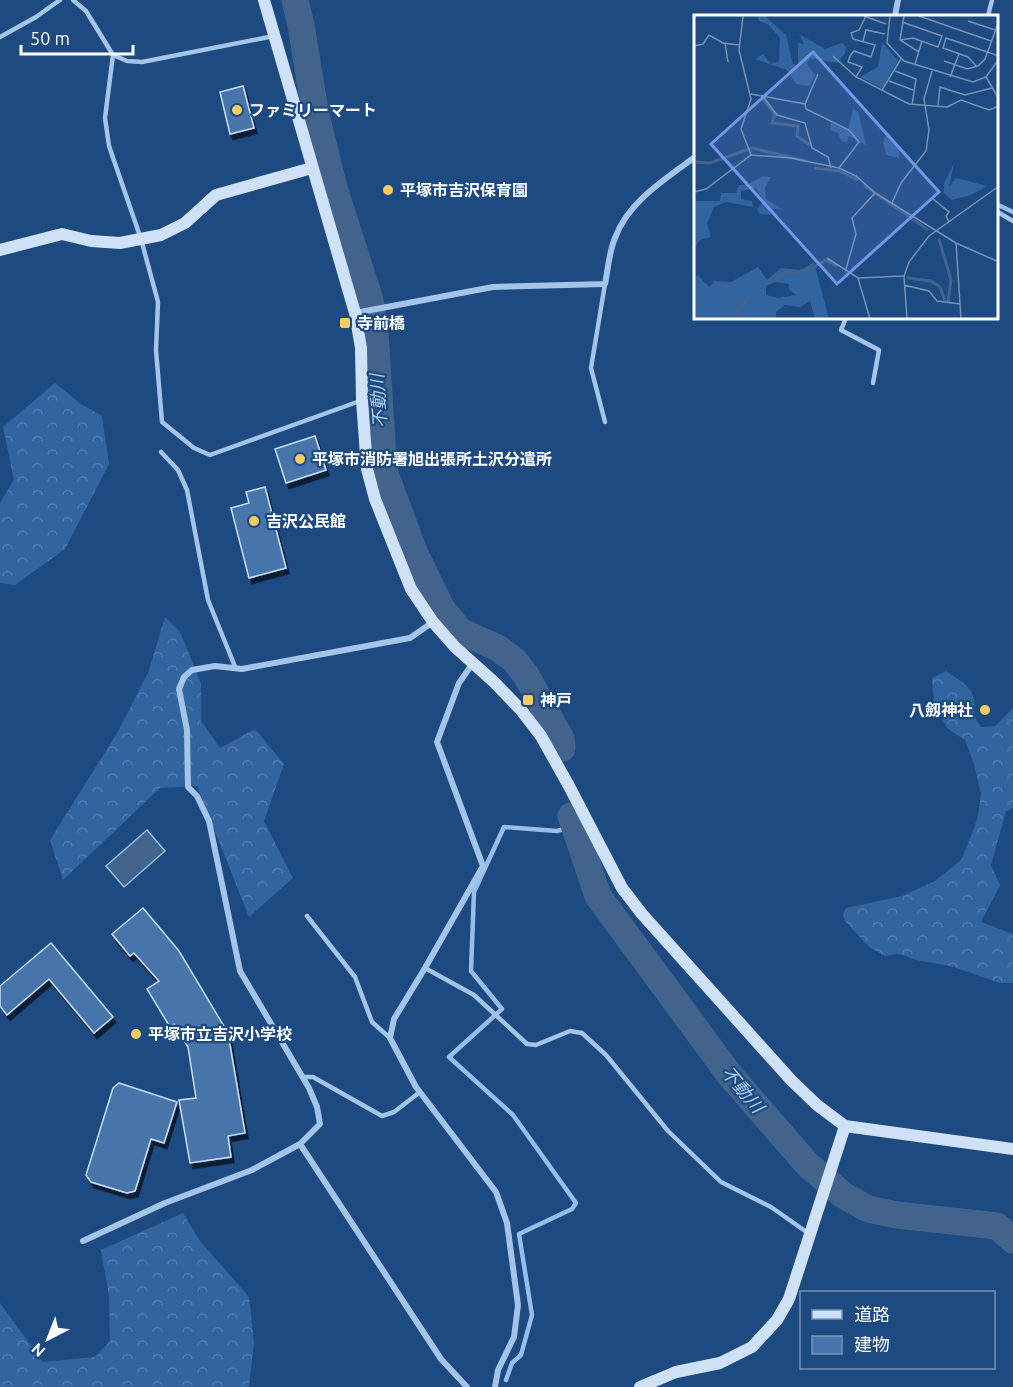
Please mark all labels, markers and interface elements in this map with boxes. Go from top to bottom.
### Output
inset map [694,15,998,320]
scale bar [21,18,134,56]
text: 50 m [30,28,70,48]
place label: ファミリーマート [249,101,377,119]
marker: ファミリーマート [230,103,244,117]
place label: 平塚市吉沢保育園 [400,181,528,199]
marker: 平塚市吉沢保育園 [381,183,395,197]
place label: 寺前橋 [357,314,405,332]
marker: 寺前橋 [338,316,352,330]
water label: 不動川 [366,371,390,429]
place label: 平塚市消防署旭出張所土沢分遣所 [312,450,552,468]
marker: 平塚市消防署旭出張所土沢分遣所 [293,452,307,466]
place label: 吉沢公民館 [266,512,346,530]
marker: 吉沢公民館 [247,514,261,528]
place label: 神戸 [540,691,572,709]
marker: 神戸 [521,693,535,707]
place label: 八劔神社 [909,701,973,719]
marker: 八劔神社 [978,703,992,717]
place label: 平塚市立吉沢小学校 [148,1025,292,1043]
marker: 平塚市立吉沢小学校 [129,1027,143,1041]
water label: 不動川 [718,1062,769,1118]
legend [800,1291,995,1369]
text: 道路 [854,1304,890,1324]
north arrow [18,1309,78,1369]
text: 建物 [854,1334,890,1354]
text: N [28,1339,48,1361]

